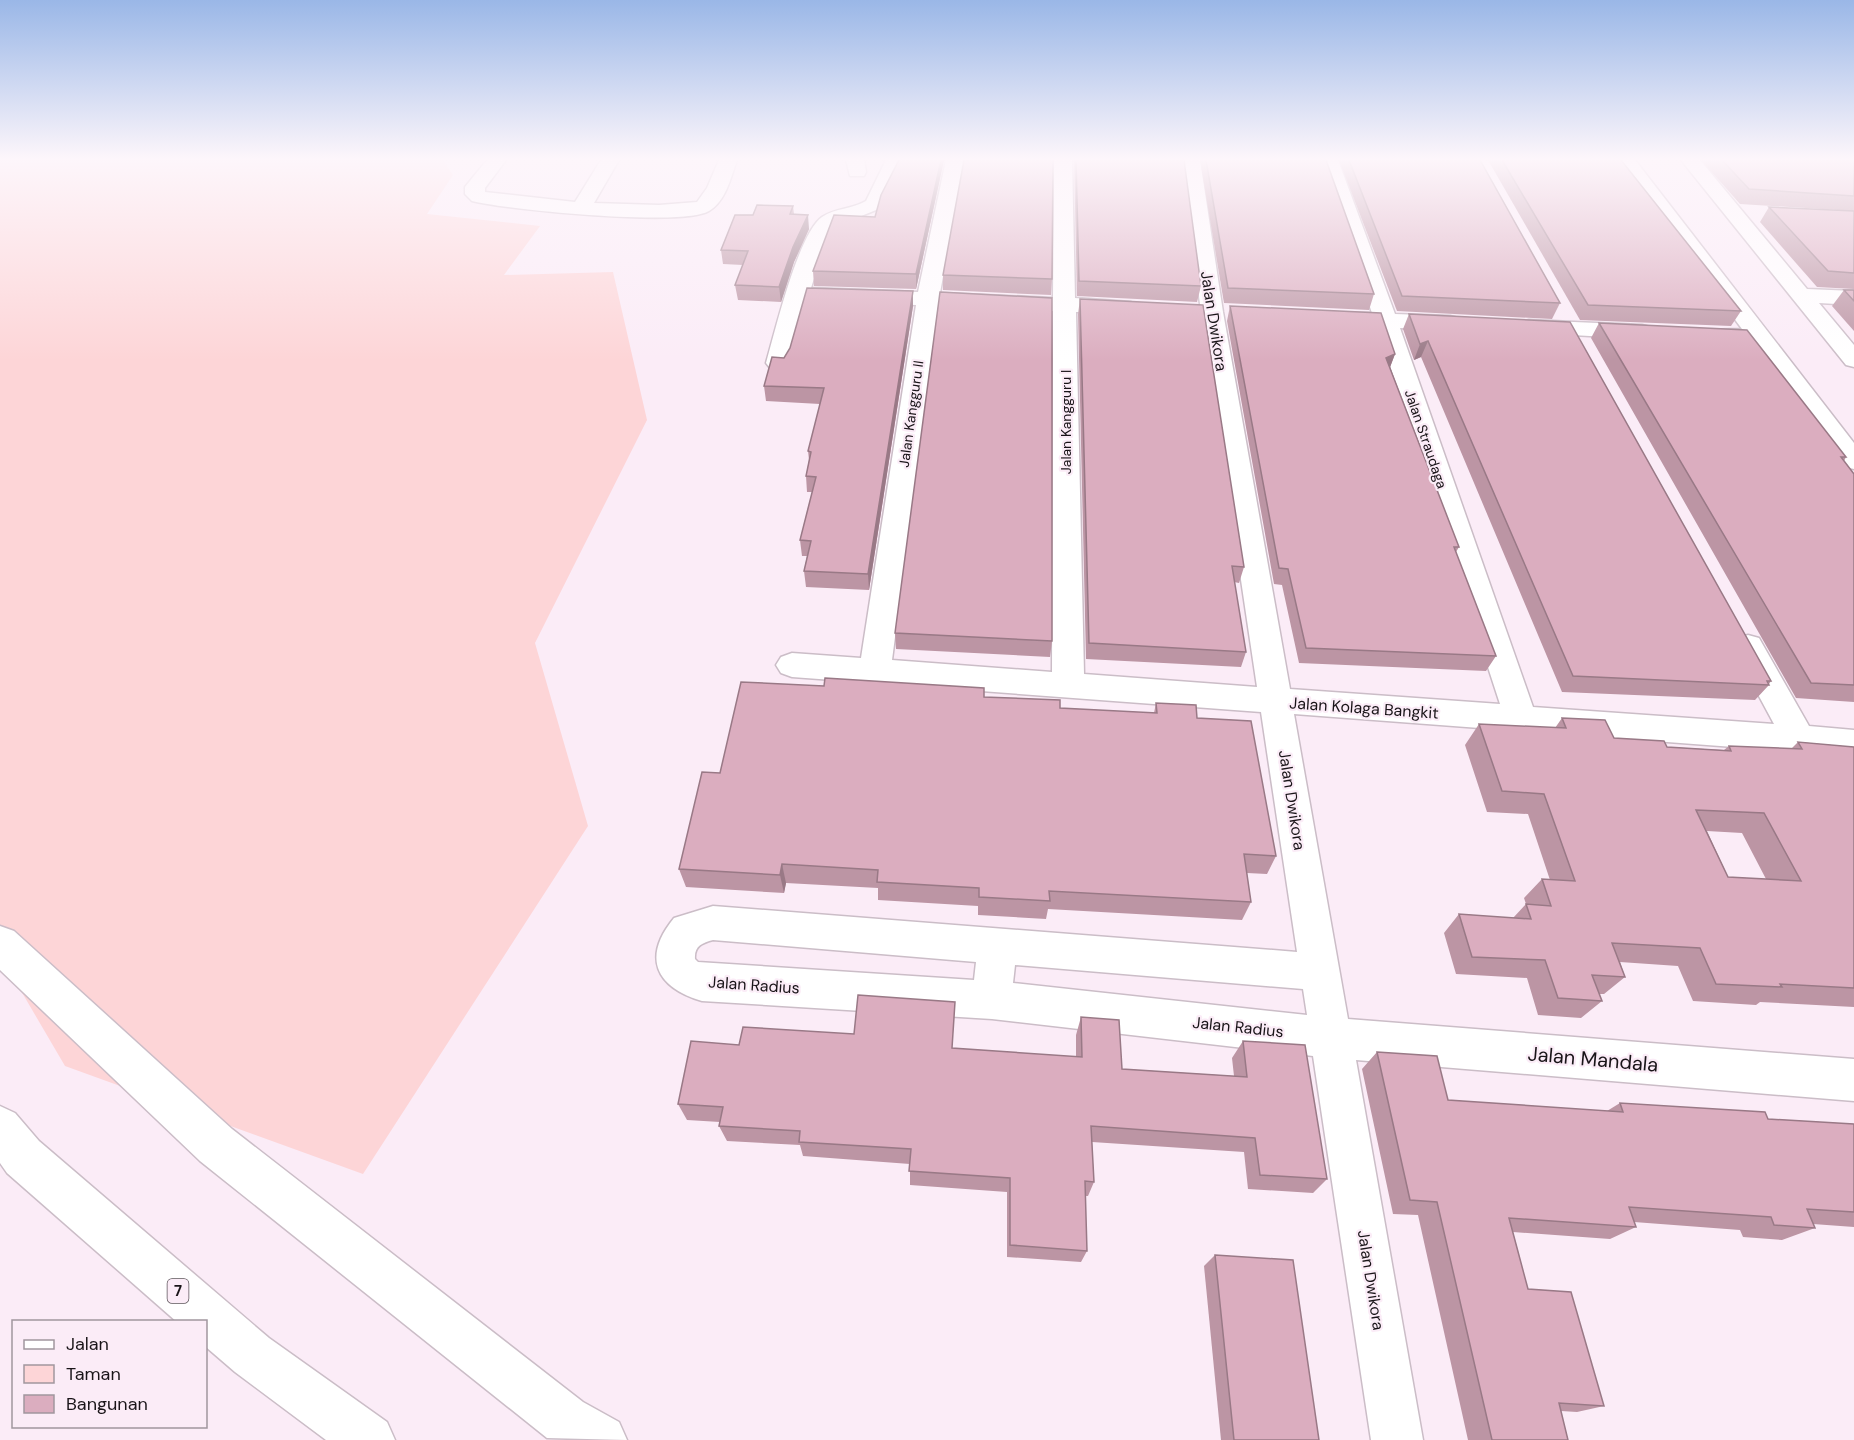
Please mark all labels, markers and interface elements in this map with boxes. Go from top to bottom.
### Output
street label: Jalan Dwikora [1196,269,1232,373]
street label: Jalan Kangguru II [895,359,927,469]
street label: Jalan Kangguru I [1057,370,1075,474]
street label: Jalan Straudaga [1401,387,1451,491]
street label: Jalan Kolaga Bangkit [1289,692,1439,724]
street label: Jalan Dwikora [1274,748,1310,852]
street label: Jalan Radius [708,971,800,999]
street label: Jalan Radius [1191,1012,1285,1042]
street label: Jalan Mandala [1527,1040,1659,1078]
street label: Jalan Dwikora [1353,1228,1389,1332]
road number: 7 [168,1279,188,1303]
legend [12,1320,207,1428]
text: Jalan [66,1332,109,1356]
text: Taman [66,1362,121,1386]
text: Bangunan [66,1392,148,1416]

